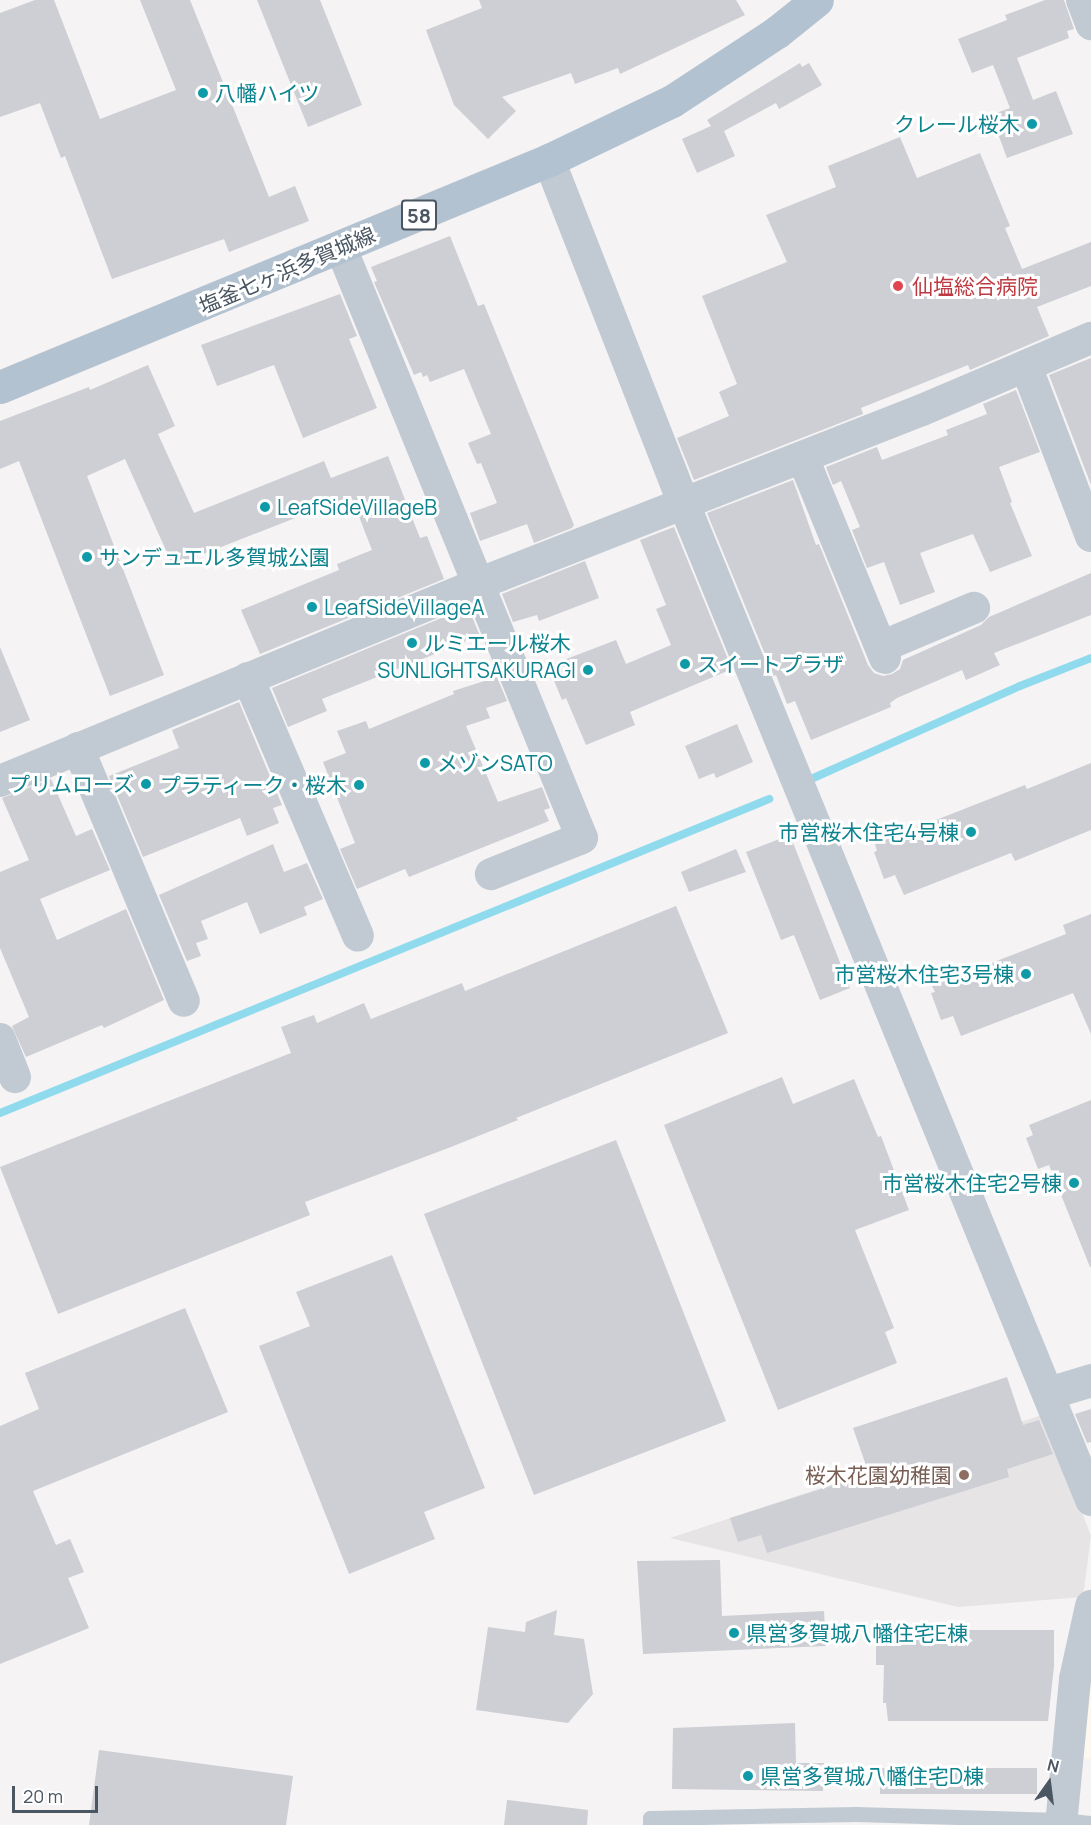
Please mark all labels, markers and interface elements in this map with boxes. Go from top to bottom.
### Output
place label: 八幡ハイツ [215,80,320,106]
marker: 八幡ハイツ [196,86,210,100]
place label: クレール桜木 [894,111,1020,137]
marker: クレール桜木 [1025,117,1039,131]
road number: 58 [401,198,437,232]
street label: 塩釜七ヶ浜多賀城線 [195,221,379,319]
place label: 仙塩総合病院 [912,273,1038,299]
marker: 仙塩総合病院 [889,277,907,295]
place label: LeafSideVillageB [277,494,437,520]
marker: LeafSideVillageB [258,500,272,514]
place label: サンデュエル多賀城公園 [99,544,330,570]
marker: サンデュエル多賀城公園 [80,550,94,564]
place label: LeafSideVillageA [324,594,484,620]
marker: LeafSideVillageA [305,600,319,614]
place label: ルミエール桜木 [424,630,571,656]
marker: ルミエール桜木 [405,636,419,650]
place label: スイートプラザ [697,651,844,677]
place label: SUNLIGHTSAKURAGI [377,657,576,683]
marker: スイートプラザ [678,657,692,671]
marker: SUNLIGHTSAKURAGI [581,663,595,677]
place label: メゾンSATO [437,750,553,776]
marker: メゾンSATO [418,756,432,770]
place label: プリムローズ [8,771,134,797]
place label: プラティーク・桜木 [158,772,347,798]
marker: プリムローズ [139,777,153,791]
marker: プラティーク・桜木 [352,778,366,792]
place label: 市営桜木住宅4号棟 [779,819,959,845]
marker: 市営桜木住宅4号棟 [964,825,978,839]
place label: 市営桜木住宅3号棟 [834,961,1014,987]
marker: 市営桜木住宅3号棟 [1019,967,1033,981]
place label: 市営桜木住宅2号棟 [882,1170,1062,1196]
marker: 市営桜木住宅2号棟 [1067,1176,1081,1190]
place label: 桜木花園幼稚園 [805,1462,952,1488]
marker: 桜木花園幼稚園 [957,1468,971,1482]
place label: 県営多賀城八幡住宅E棟 [746,1620,968,1646]
marker: 県営多賀城八幡住宅E棟 [727,1626,741,1640]
north arrow [1019,1753,1079,1813]
text: N [1045,1753,1062,1778]
place label: 県営多賀城八幡住宅D棟 [760,1763,984,1789]
marker: 県営多賀城八幡住宅D棟 [741,1769,755,1783]
scale bar [15,1774,100,1812]
text: 20 m [23,1784,63,1808]

